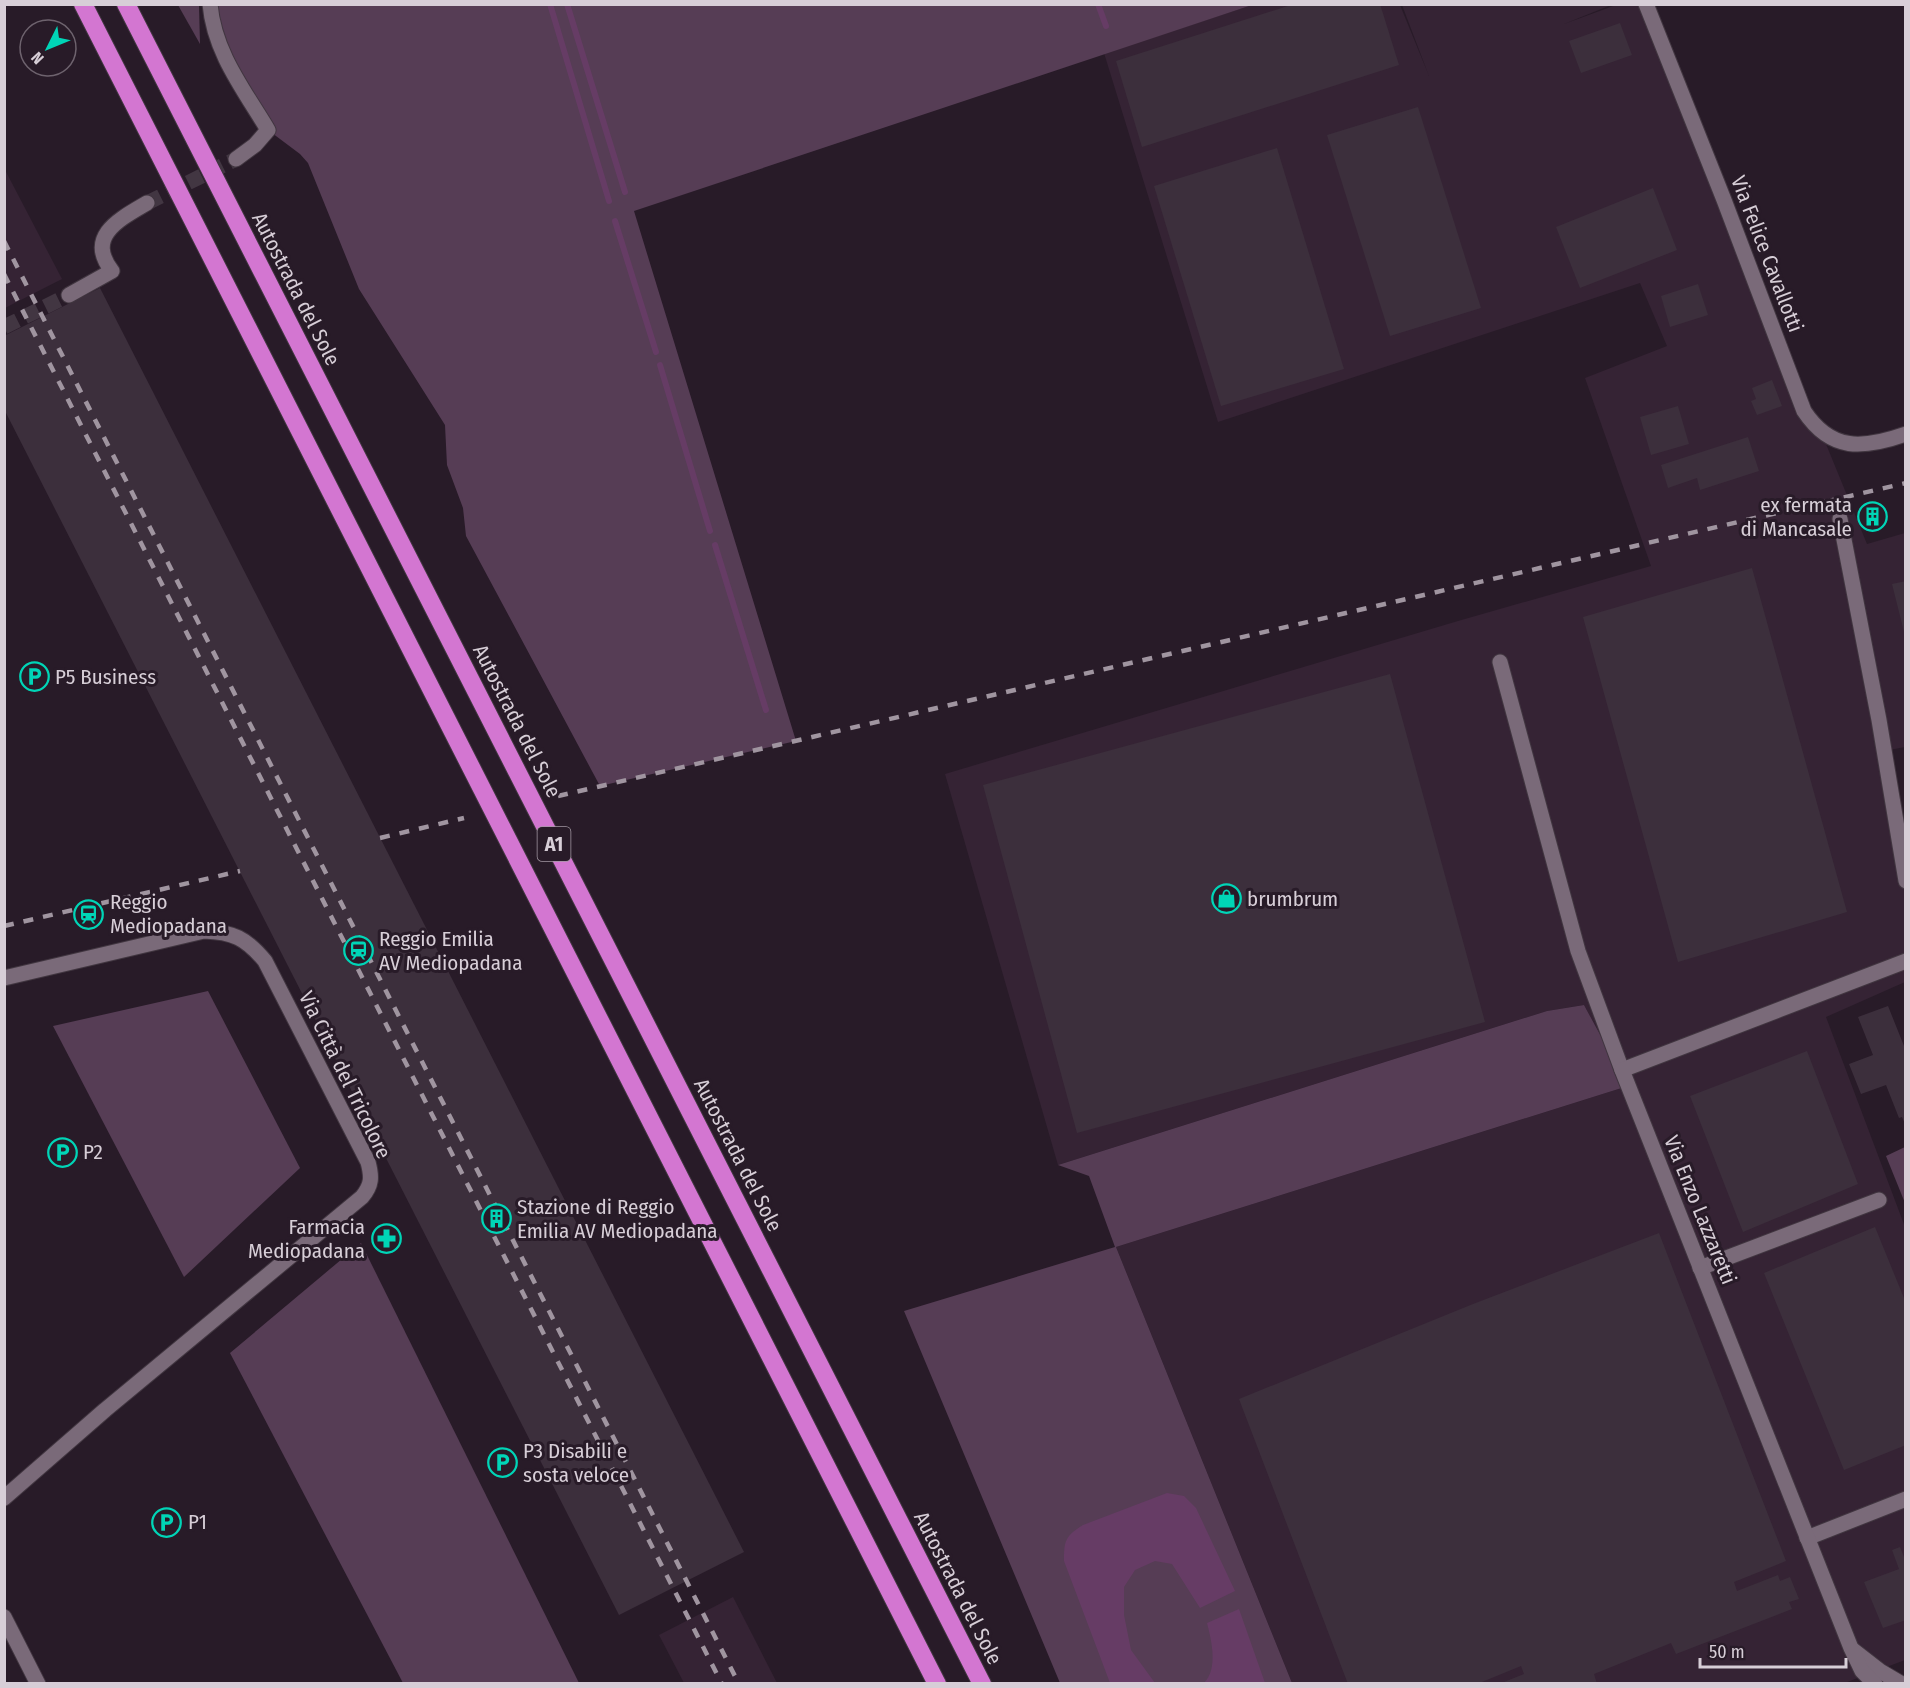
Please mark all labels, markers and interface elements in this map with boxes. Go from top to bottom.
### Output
north arrow [18,18,78,78]
text: N [27,48,48,68]
street label: Via Felice Cavallotti [1725,172,1809,336]
street label: Autostrada del Sole [246,208,346,370]
place label: ex fermata di Mancasale [1741,492,1852,542]
building icon: ex fermata di Mancasale [1857,501,1889,533]
street label: Autostrada del Sole [467,640,567,802]
parking icon: P5 Business [18,661,50,693]
place label: P5 Business [55,664,156,690]
road number: A1 [538,827,570,861]
shop icon: brumbrum [1210,883,1242,915]
place label: brumbrum [1247,886,1338,912]
place label: Reggio Mediopadana [110,889,227,939]
station icon: Reggio Mediopadana [73,898,105,930]
place label: Reggio Emilia AV Mediopadana [379,926,522,976]
station icon: Reggio Emilia AV Mediopadana [342,935,374,967]
street label: Via Città del Tricolore [293,987,397,1163]
street label: Autostrada del Sole [688,1074,788,1236]
street label: Via Enzo Lazzaretti [1658,1132,1742,1288]
parking icon: P2 [46,1136,78,1168]
place label: P2 [83,1139,103,1165]
place label: Stazione di Reggio Emilia AV Mediopadana [517,1194,718,1244]
building icon: Stazione di Reggio Emilia AV Mediopadana [480,1203,512,1235]
place label: Farmacia Mediopadana [248,1214,365,1264]
pharmacy icon: Farmacia Mediopadana [370,1223,402,1255]
place label: P3 Disabili e sosta veloce [523,1438,629,1488]
parking icon: P3 Disabili e sosta veloce [486,1447,518,1479]
parking icon: P1 [151,1506,183,1538]
street label: Autostrada del Sole [908,1507,1008,1669]
place label: P1 [188,1509,207,1535]
scale bar [1700,1631,1846,1669]
text: 50 m [1709,1641,1745,1663]

